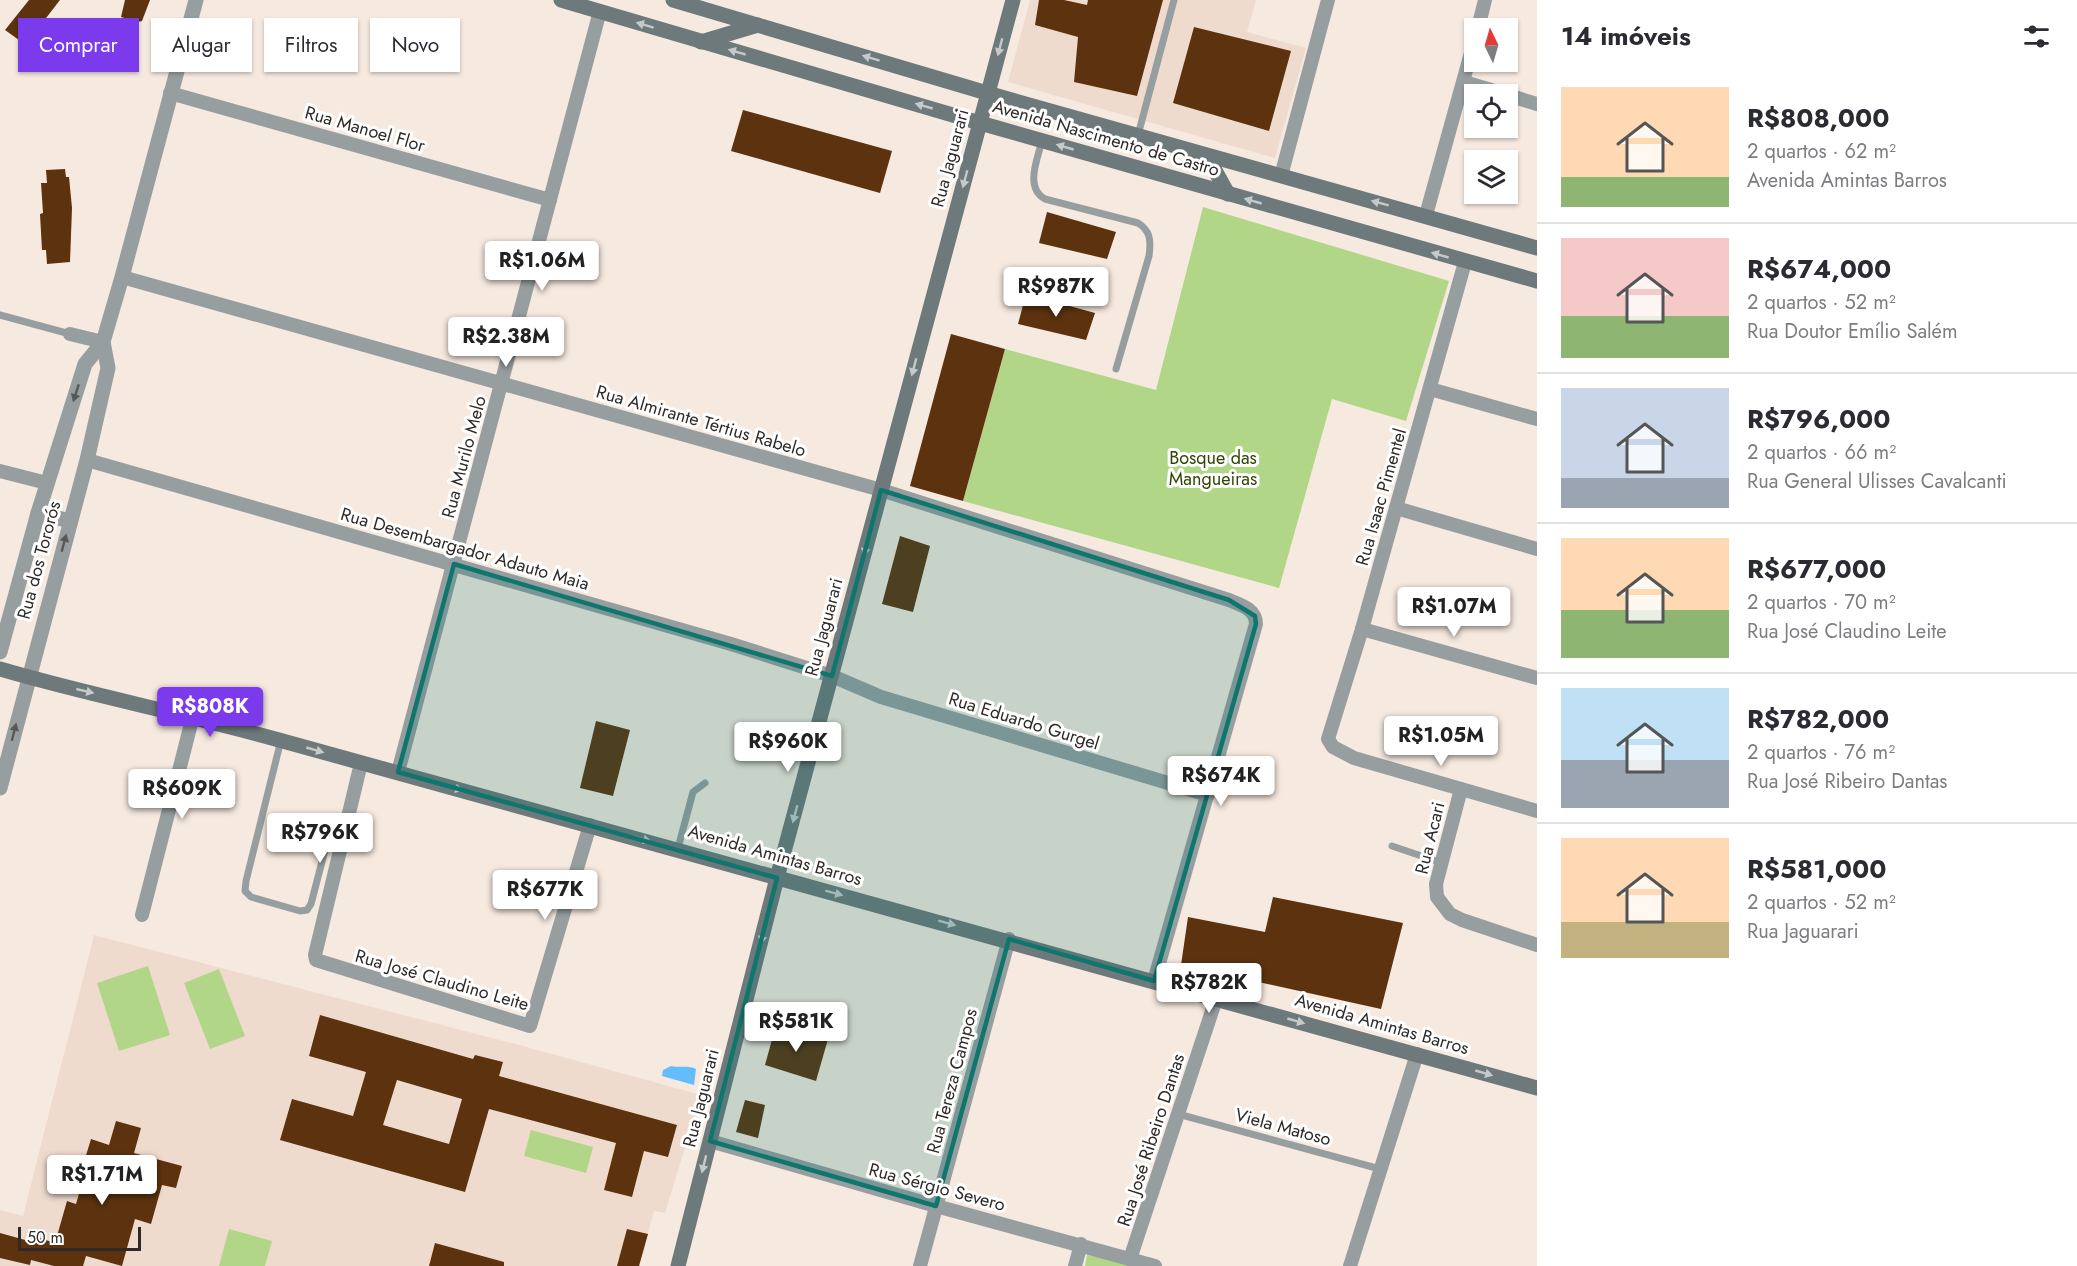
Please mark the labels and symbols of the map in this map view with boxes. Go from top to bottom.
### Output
north arrow [1464,18,1518,72]
one-way arrow [636,20,654,29]
one-way arrow [995,38,1004,56]
one-way arrow [728,47,746,56]
one-way arrow [862,53,880,62]
street label: Avenida Nascimento de Castro [989,93,1223,183]
street label: Rua Manoel Flor [302,99,429,159]
one-way arrow [915,101,933,110]
street label: Rua Jaguarari [924,106,976,210]
one-way arrow [1056,142,1074,151]
one-way arrow [960,170,969,188]
one-way arrow [1244,196,1262,205]
one-way arrow [1371,197,1389,207]
pin: R$1.06M [487,241,597,292]
one-way arrow [1431,250,1449,259]
pin: R$987K [1007,267,1105,318]
pin: R$2.38M [451,317,561,368]
one-way arrow [909,358,919,377]
street label: Rua Almirante Tértius Rabelo [593,379,809,463]
one-way arrow [71,384,80,402]
street label: Rua Murilo Melo [435,393,493,521]
street label: Rua Isaac Pimentel [1349,425,1413,569]
park label: Bosque das Mangueiras [1169,445,1257,492]
street label: Rua dos Tororós [11,498,67,622]
street label: Rua Desembargador Adauto Maia [338,501,592,597]
one-way arrow [60,534,69,552]
one-way arrow [861,538,870,556]
street label: Rua Jaguarari [798,575,850,679]
pin: R$1.07M [1399,587,1509,638]
one-way arrow [76,686,95,696]
street label: Rua Eduardo Gurgel [945,686,1103,756]
pin: R$808K [161,687,259,738]
pin: R$1.05M [1386,716,1496,767]
one-way arrow [10,722,20,741]
pin: R$960K [739,722,837,773]
one-way arrow [306,746,324,755]
pin: R$674K [1172,756,1270,807]
pin: R$609K [133,769,231,820]
one-way arrow [445,784,463,793]
street label: Rua Acari [1408,799,1452,877]
one-way arrow [789,805,799,823]
pin: R$796K [271,813,369,864]
street label: Avenida Amintas Barros [685,818,865,892]
one-way arrow [633,834,652,844]
pin: R$677K [496,870,594,921]
one-way arrow [825,889,843,898]
one-way arrow [938,918,956,928]
one-way arrow [757,926,767,944]
street label: Rua José Claudino Leite [352,943,532,1017]
pin: R$782K [1160,963,1258,1014]
street label: Avenida Amintas Barros [1292,987,1472,1061]
pin: R$581K [747,1002,845,1053]
street label: Rua Tereza Campos [920,1006,984,1156]
one-way arrow [1287,1017,1305,1026]
street label: Rua Jaguarari [676,1046,726,1150]
street label: Rua José Ribeiro Dantas [1111,1050,1191,1230]
one-way arrow [1475,1069,1493,1079]
street label: Viela Matoso [1232,1102,1334,1152]
pin: R$1.71M [47,1155,157,1206]
one-way arrow [698,1155,708,1173]
street label: Rua Sérgio Severo [866,1156,1008,1218]
scale bar [18,1224,141,1252]

